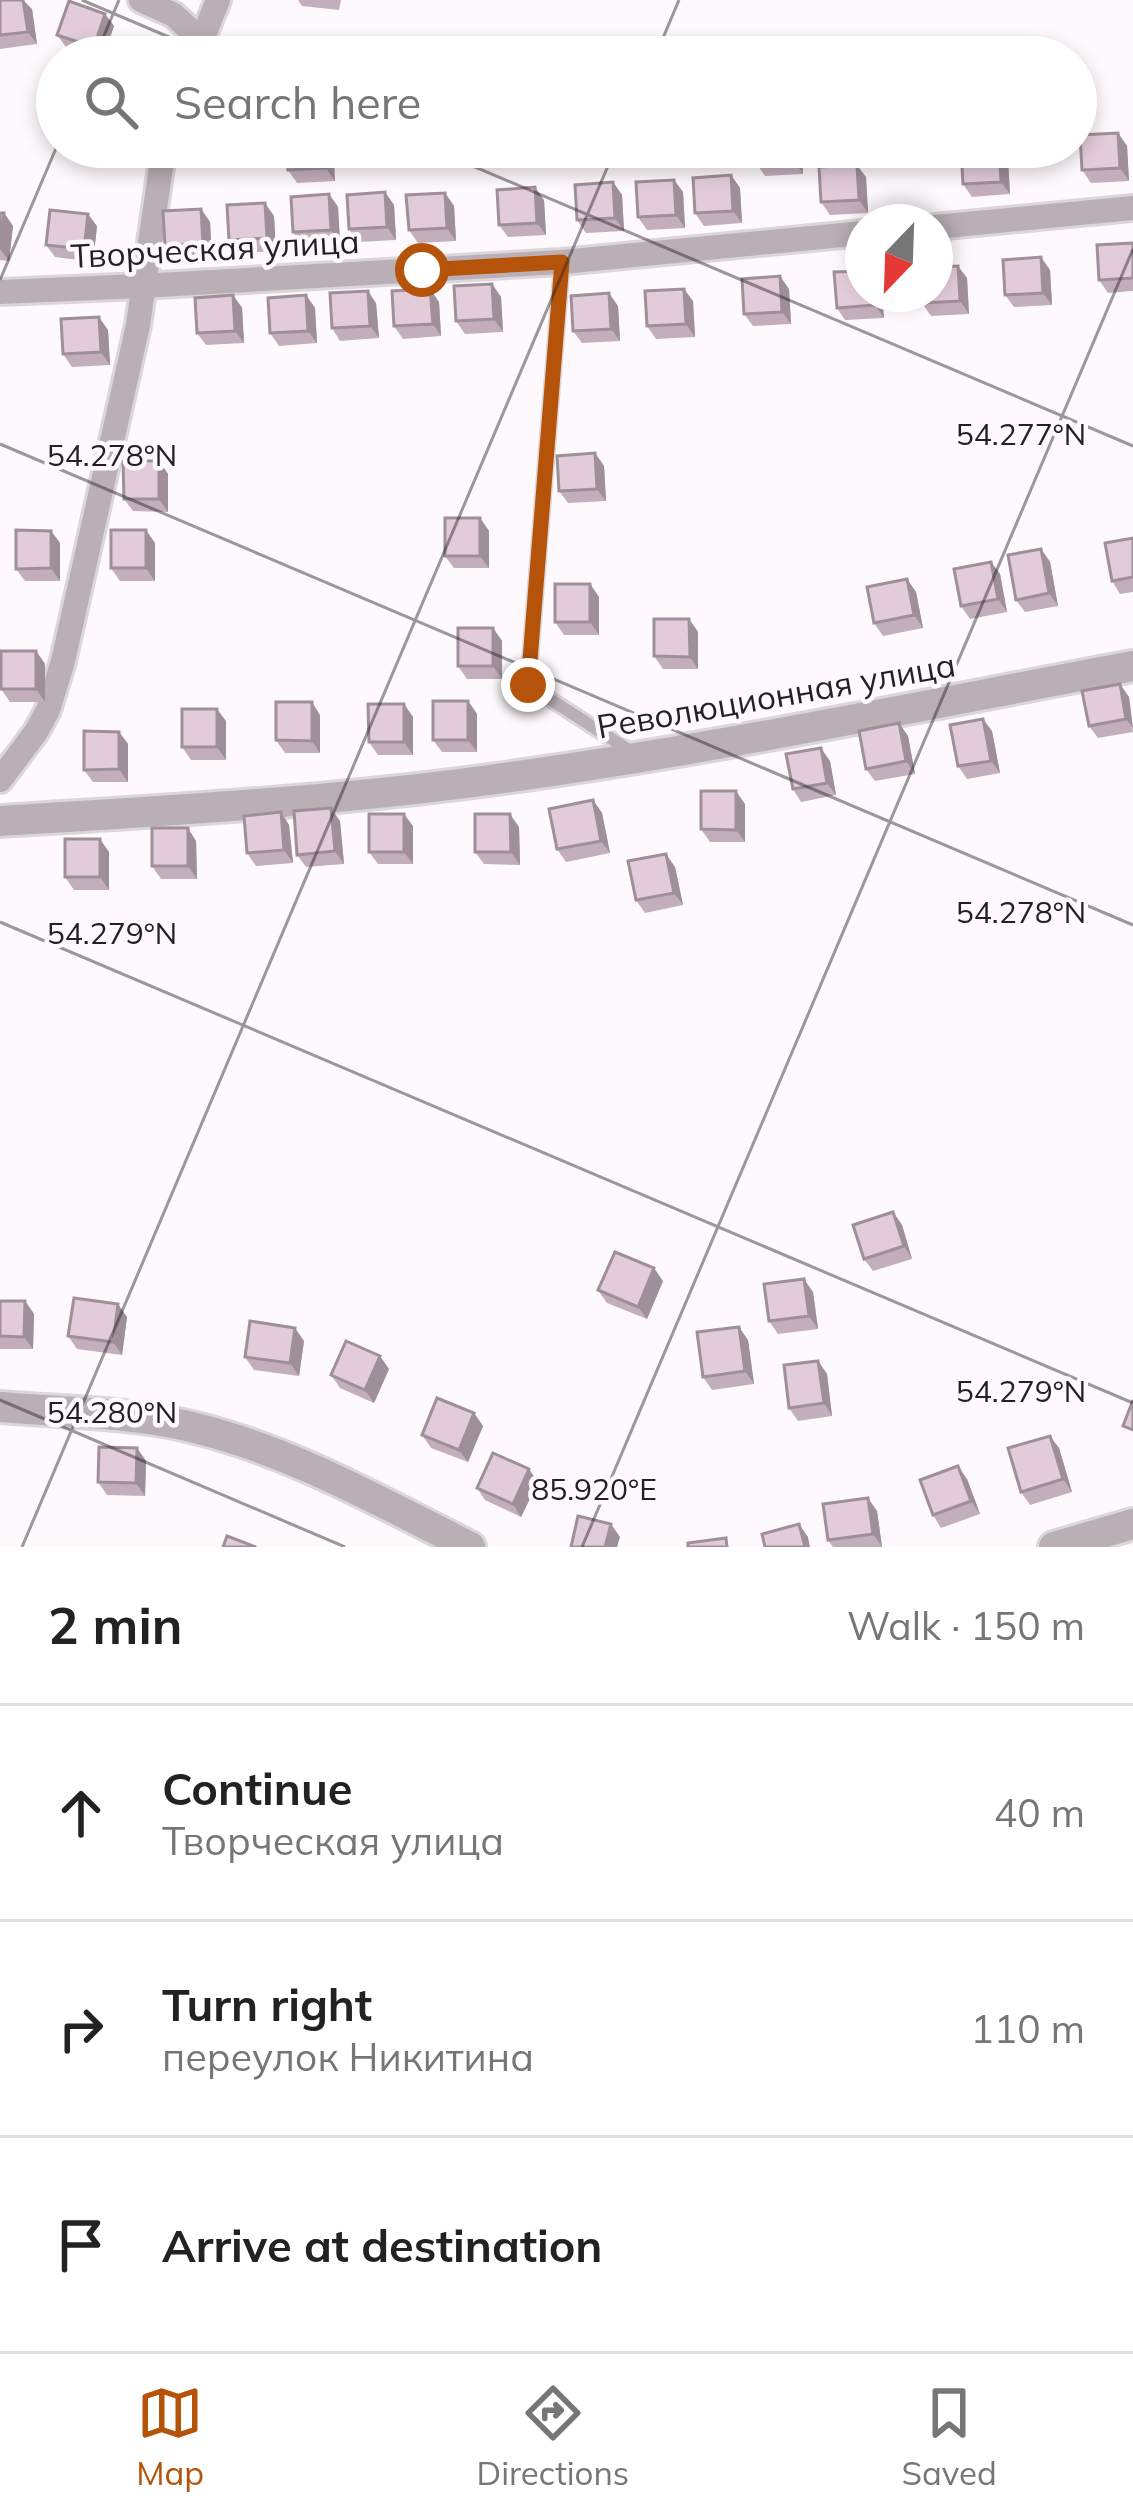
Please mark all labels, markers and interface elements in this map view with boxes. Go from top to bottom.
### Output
search box [36,36,1097,168]
icon: search [78,69,144,135]
text: Search here [174,74,421,130]
north arrow [845,204,953,312]
street label: Творческая улица [69,220,361,276]
route start [395,243,449,297]
text: 54.277°N [956,415,1086,453]
text: 54.278°N [47,436,177,474]
street label: Революционная улица [594,643,958,747]
route end [501,658,555,712]
text: 54.278°N [956,893,1086,931]
text: 54.279°N [47,914,177,952]
text: 54.279°N [956,1372,1086,1410]
text: 54.280°N [47,1393,177,1431]
text: 85.920°E [531,1470,657,1508]
text: 2 min [48,1593,183,1657]
text: Walk · 150 m [847,1601,1085,1650]
text: Continue [162,1760,352,1816]
icon: ahead [48,1780,114,1846]
text: 40 m [994,1788,1085,1837]
text: Творческая улица [162,1816,504,1865]
text: Turn right [162,1976,372,2032]
icon: right [48,1996,114,2062]
text: 110 m [970,2004,1085,2053]
text: переулок Никитина [162,2032,534,2081]
icon: arrive [48,2212,114,2278]
text: Arrive at destination [162,2217,602,2273]
tab: Map [136,2380,204,2493]
tab: Directions [477,2380,629,2493]
tab: Saved [902,2380,997,2493]

